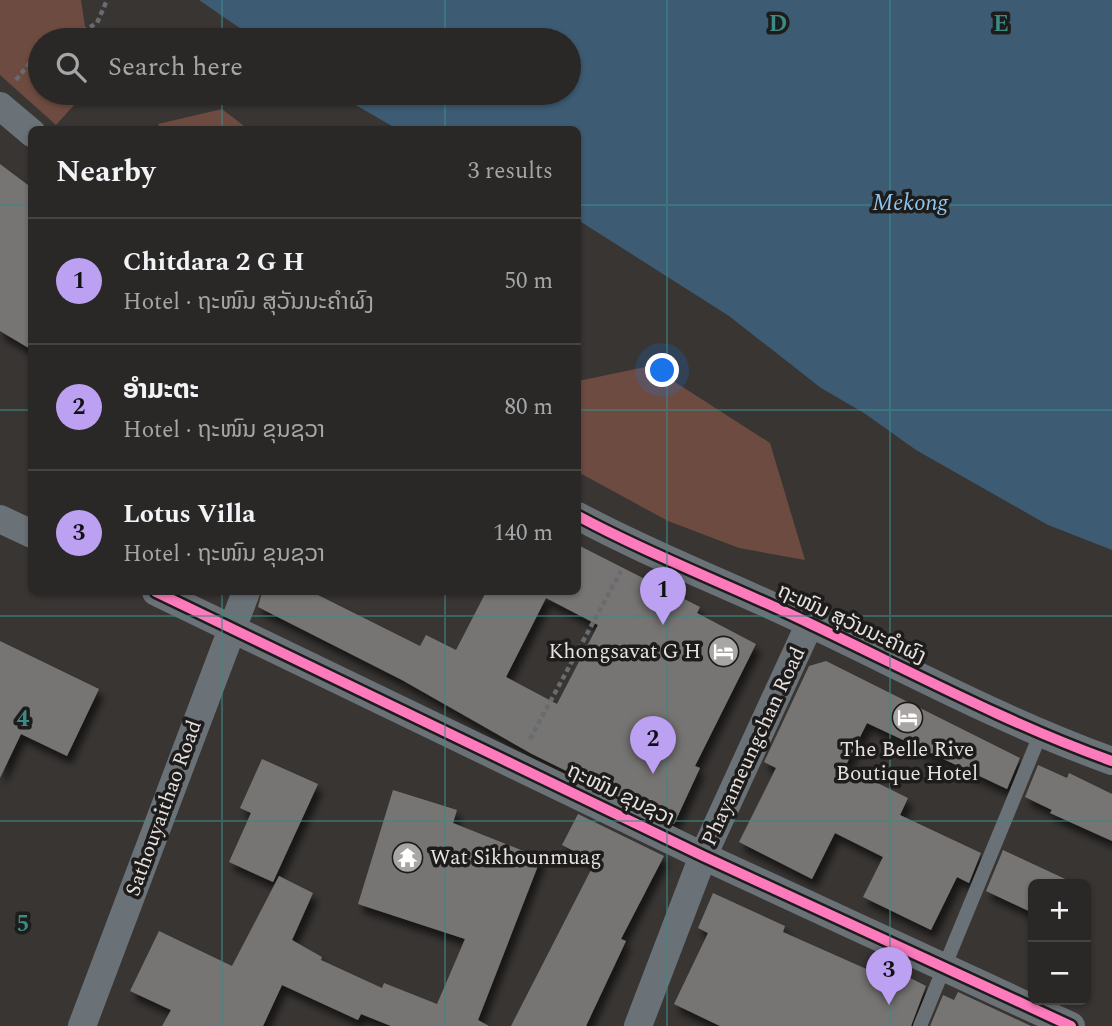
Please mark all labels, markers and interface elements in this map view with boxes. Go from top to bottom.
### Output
text: D [769,7,787,42]
text: E [993,7,1009,42]
search box [28,28,581,105]
text: Search here [108,47,243,87]
icon: search [52,48,90,86]
text: Nearby [56,149,155,195]
text: 3 results [468,154,553,189]
water label: Mekong [872,186,949,221]
text: Chitdara 2 G H [123,242,305,282]
text: 1 [73,264,85,299]
text: 50 m [504,264,553,299]
text: Hotel · ຖະໜົນ ສຸວັນນະຄໍາຜົງ [123,285,374,320]
your location [645,353,679,387]
text: ອຳມະຕະ [123,370,199,410]
text: 2 [73,390,85,425]
text: 80 m [504,390,553,425]
text: Hotel · ຖະໜົນ ຂຸນຊວາ [123,413,325,448]
text: Lotus Villa [123,494,256,534]
text: 3 [73,516,85,551]
text: 140 m [493,516,553,551]
text: Hotel · ຖະໜົນ ຂຸນຊວາ [123,537,325,572]
pin: 1 [640,567,686,625]
street label: ຖະໜົນ ສຸວັນນະຄໍາຜົງ [772,575,931,672]
hotel icon: Khongsavat G H [707,634,741,668]
place label: Khongsavat G H [549,636,701,668]
street label: Phayameungchan Road [694,641,814,851]
hotel icon: The Belle Rive Boutique Hotel [890,700,924,734]
text: 4 [17,702,30,737]
street label: Sathouyaithao Road [117,716,211,901]
pin: 2 [630,716,676,774]
place label: The Belle Rive Boutique Hotel [836,734,978,790]
street label: ຖະໜົນ ຂຸນຊວາ [561,755,680,835]
temple icon: Wat Sikhounmuag [390,840,424,874]
place label: Wat Sikhounmuag [430,842,601,874]
map controls [1028,879,1091,1005]
button: + [1028,879,1091,942]
text: 5 [17,907,29,942]
button: − [1028,942,1091,1005]
pin: 3 [866,947,912,1005]

